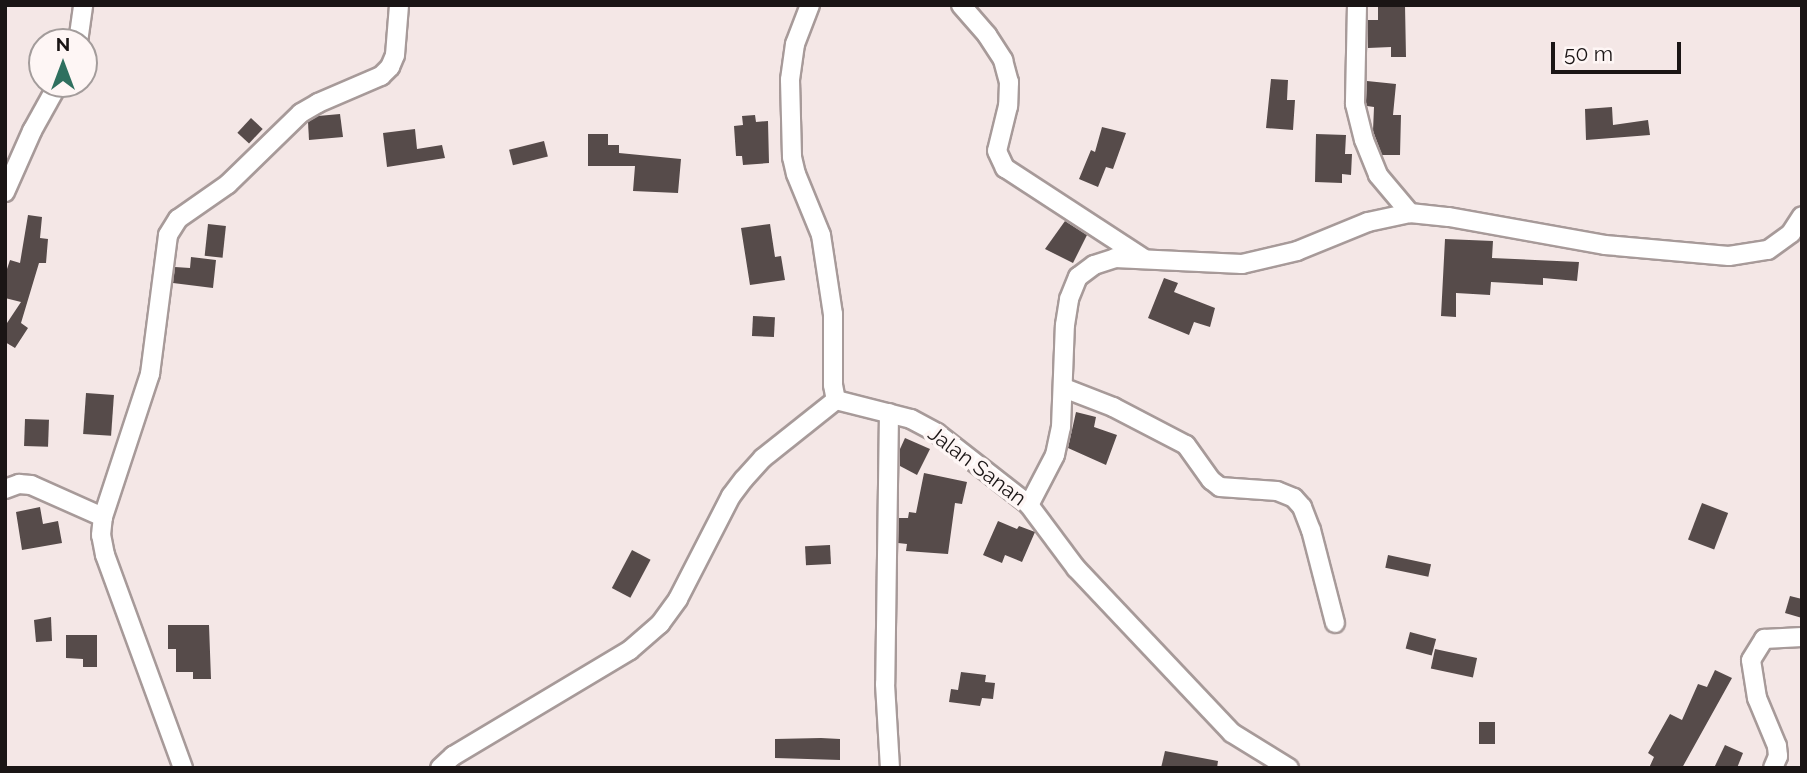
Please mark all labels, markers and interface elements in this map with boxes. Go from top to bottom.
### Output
north arrow [28,28,98,98]
scale bar [1555,28,1685,72]
text: N [56,33,70,55]
text: 50 m [1564,41,1613,66]
street label: Jalan Sanan [923,421,1031,511]

